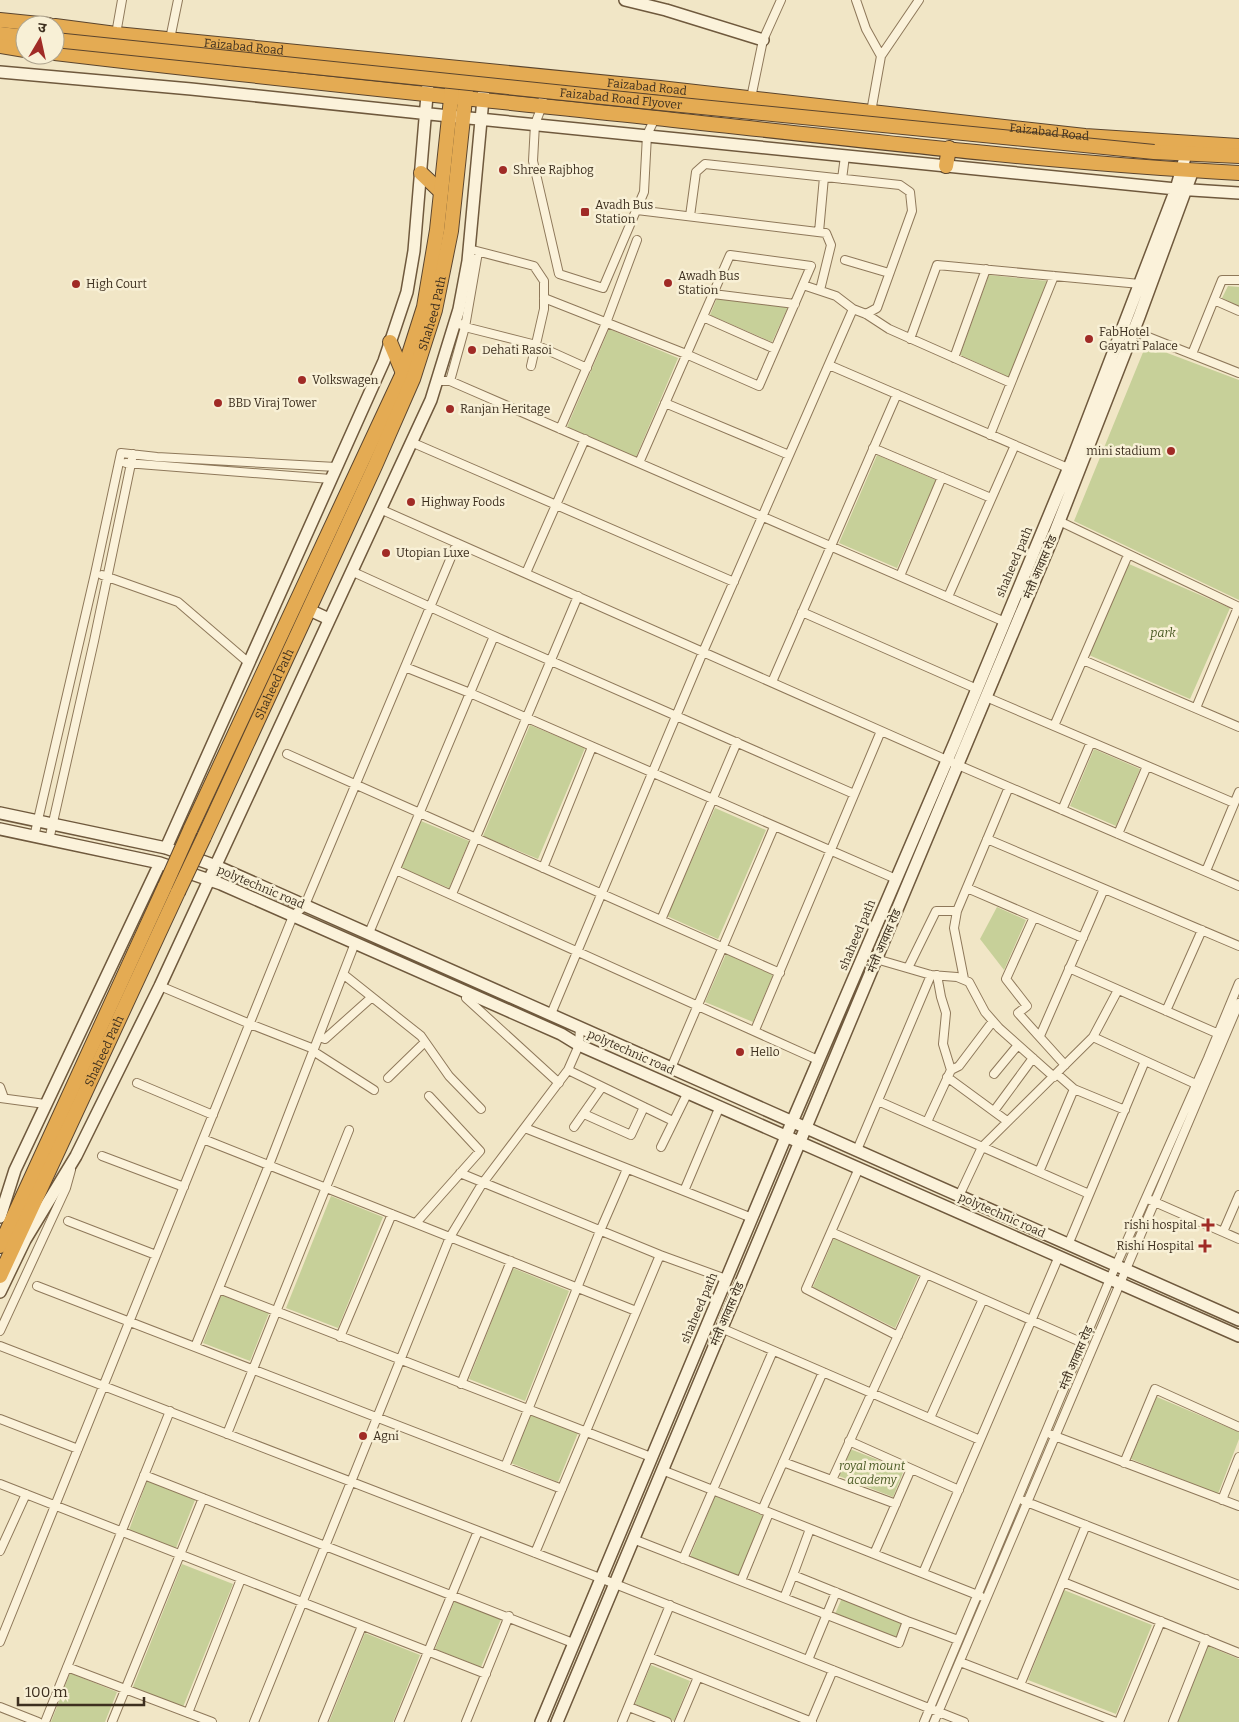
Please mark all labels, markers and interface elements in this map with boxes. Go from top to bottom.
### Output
north arrow [15,15,65,65]
text: उ [37,19,48,37]
street label: Faizabad Road [203,36,284,58]
street label: Faizabad Road [606,76,688,98]
street label: Faizabad Road Flyover [559,86,684,112]
street label: Faizabad Road [1009,121,1090,143]
place label: Shree Rajbhog [513,163,594,177]
marker: Shree Rajbhog [497,164,509,176]
place label: Avadh Bus Station [595,198,654,226]
marker: Avadh Bus Station [579,206,591,218]
place label: Awadh Bus Station [678,269,740,297]
street label: Shaheed Path [416,274,449,352]
place label: High Court [86,277,148,291]
marker: Awadh Bus Station [662,277,674,289]
marker: High Court [70,278,82,290]
place label: FabHotel Gayatri Palace [1099,325,1178,353]
marker: FabHotel Gayatri Palace [1083,333,1095,345]
place label: Dehati Rasoi [482,343,552,357]
marker: Dehati Rasoi [466,344,478,356]
place label: Volkswagen [312,373,379,387]
marker: Volkswagen [296,374,308,386]
place label: BBD Viraj Tower [228,396,317,410]
marker: BBD Viraj Tower [212,397,224,409]
place label: Ranjan Heritage [460,402,550,416]
marker: Ranjan Heritage [444,403,456,415]
place label: mini stadium [1086,444,1162,458]
marker: mini stadium [1165,445,1177,457]
place label: Highway Foods [421,495,505,509]
marker: Highway Foods [405,496,417,508]
street label: shaheed path [993,524,1035,599]
street label: मंत्ती आवास रोड [1019,532,1060,601]
place label: Utopian Luxe [396,546,470,560]
marker: Utopian Luxe [380,547,392,559]
park label: park [1149,626,1176,640]
street label: Shaheed Path [252,646,297,722]
street label: polytechnic road [215,862,307,912]
street label: shaheed path [836,897,878,972]
street label: मंत्ती आवास रोड [863,906,904,975]
street label: Shaheed Path [82,1013,127,1089]
street label: polytechnic road [586,1027,676,1077]
place label: Hello [750,1045,780,1059]
marker: Hello [734,1046,746,1058]
street label: polytechnic road [957,1190,1047,1240]
place label: rishi hospital [1124,1218,1198,1232]
marker: rishi hospital [1201,1218,1215,1232]
place label: Rishi Hospital [1117,1239,1195,1253]
marker: Rishi Hospital [1198,1239,1212,1253]
street label: shaheed path [678,1270,720,1345]
street label: मंत्ती आवास रोड [706,1279,747,1348]
street label: मंत्ती आवास रोड़ [1055,1323,1096,1392]
place label: Agni [373,1429,399,1443]
marker: Agni [357,1430,369,1442]
park label: royal mount academy [839,1459,906,1487]
scale bar [18,1674,144,1706]
text: 100 m [25,1683,68,1701]

